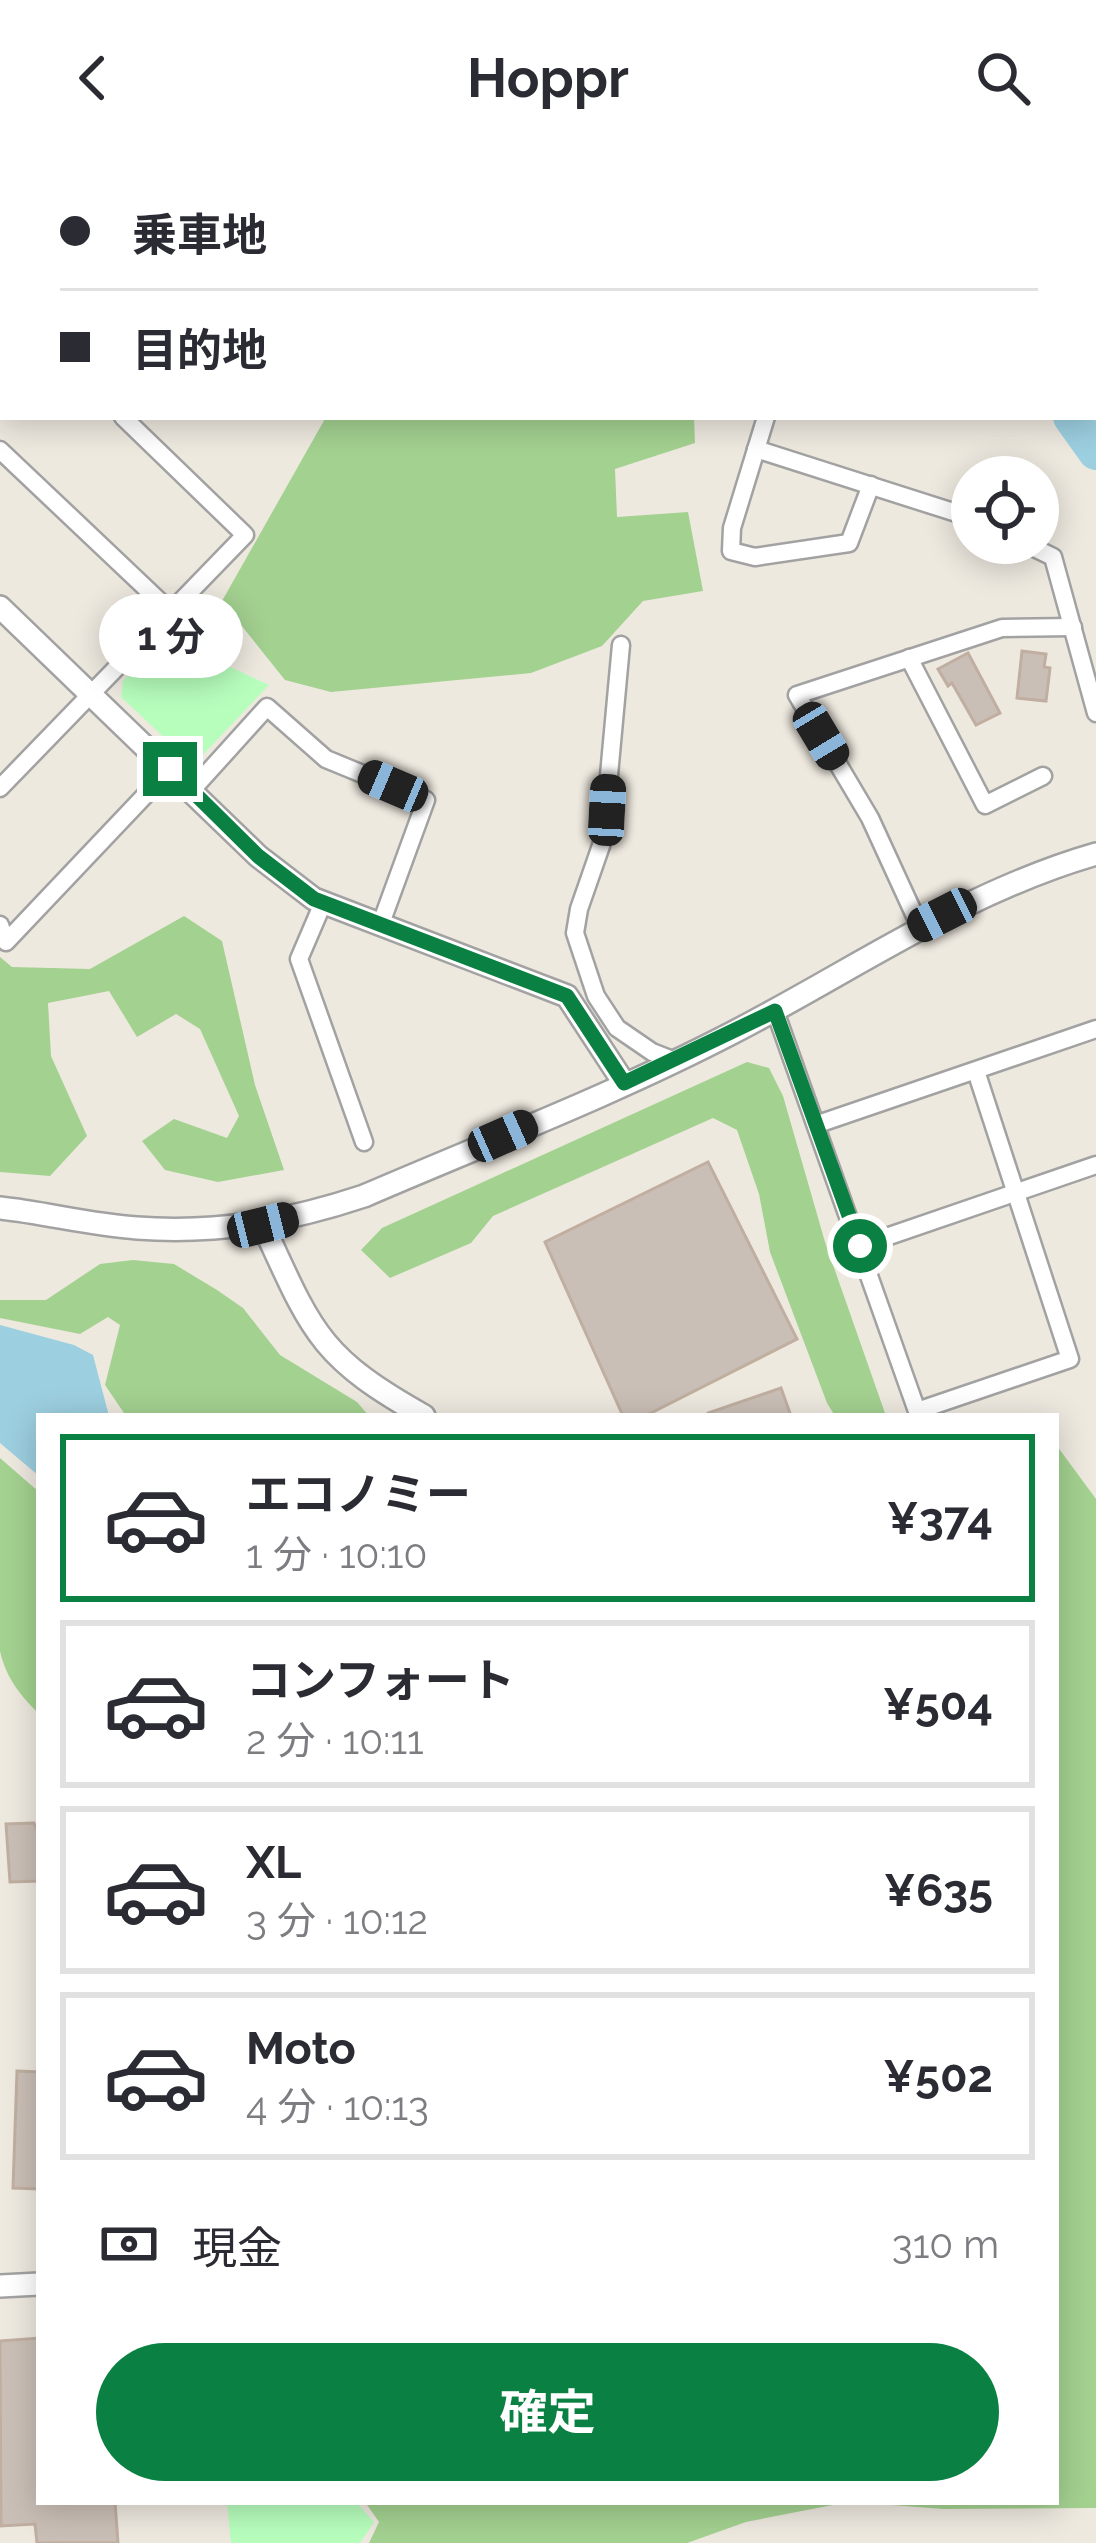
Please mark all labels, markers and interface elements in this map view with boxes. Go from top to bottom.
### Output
icon: back [60,45,126,111]
icon: search [970,45,1036,111]
text: Hoppr [467,46,629,110]
text: 乗車地 [132,209,267,262]
text: 目的地 [132,324,267,377]
map controls [951,456,1059,564]
button: locate [951,456,1059,564]
callout: 1 分 [98,595,242,679]
text: 1 分 [137,613,205,659]
car [787,696,855,776]
route end [143,742,197,796]
car [353,755,433,817]
car [587,773,627,847]
car [902,883,982,947]
car [463,1105,543,1167]
car [224,1199,302,1251]
route start [833,1219,887,1273]
icon: car [102,1464,210,1572]
text: エコノミー [246,1468,471,1521]
text: ¥374 [887,1492,993,1545]
text: 1 分 · 10:10 [246,1531,427,1577]
icon: car [102,1650,210,1758]
text: コンフォート [246,1654,515,1707]
text: ¥504 [883,1678,993,1731]
text: 2 分 · 10:11 [246,1717,424,1763]
icon: car [102,1836,210,1944]
text: XL [246,1836,301,1889]
text: ¥635 [884,1864,993,1917]
text: 3 分 · 10:12 [246,1897,428,1943]
icon: car [102,2022,210,2130]
text: Moto [246,2022,356,2075]
text: ¥502 [883,2050,993,2103]
text: 4 分 · 10:13 [246,2083,429,2129]
icon: cash [96,2211,162,2277]
text: 310 m [892,2221,999,2267]
text: 現金 [192,2222,282,2275]
button: 確定 [96,2343,999,2481]

